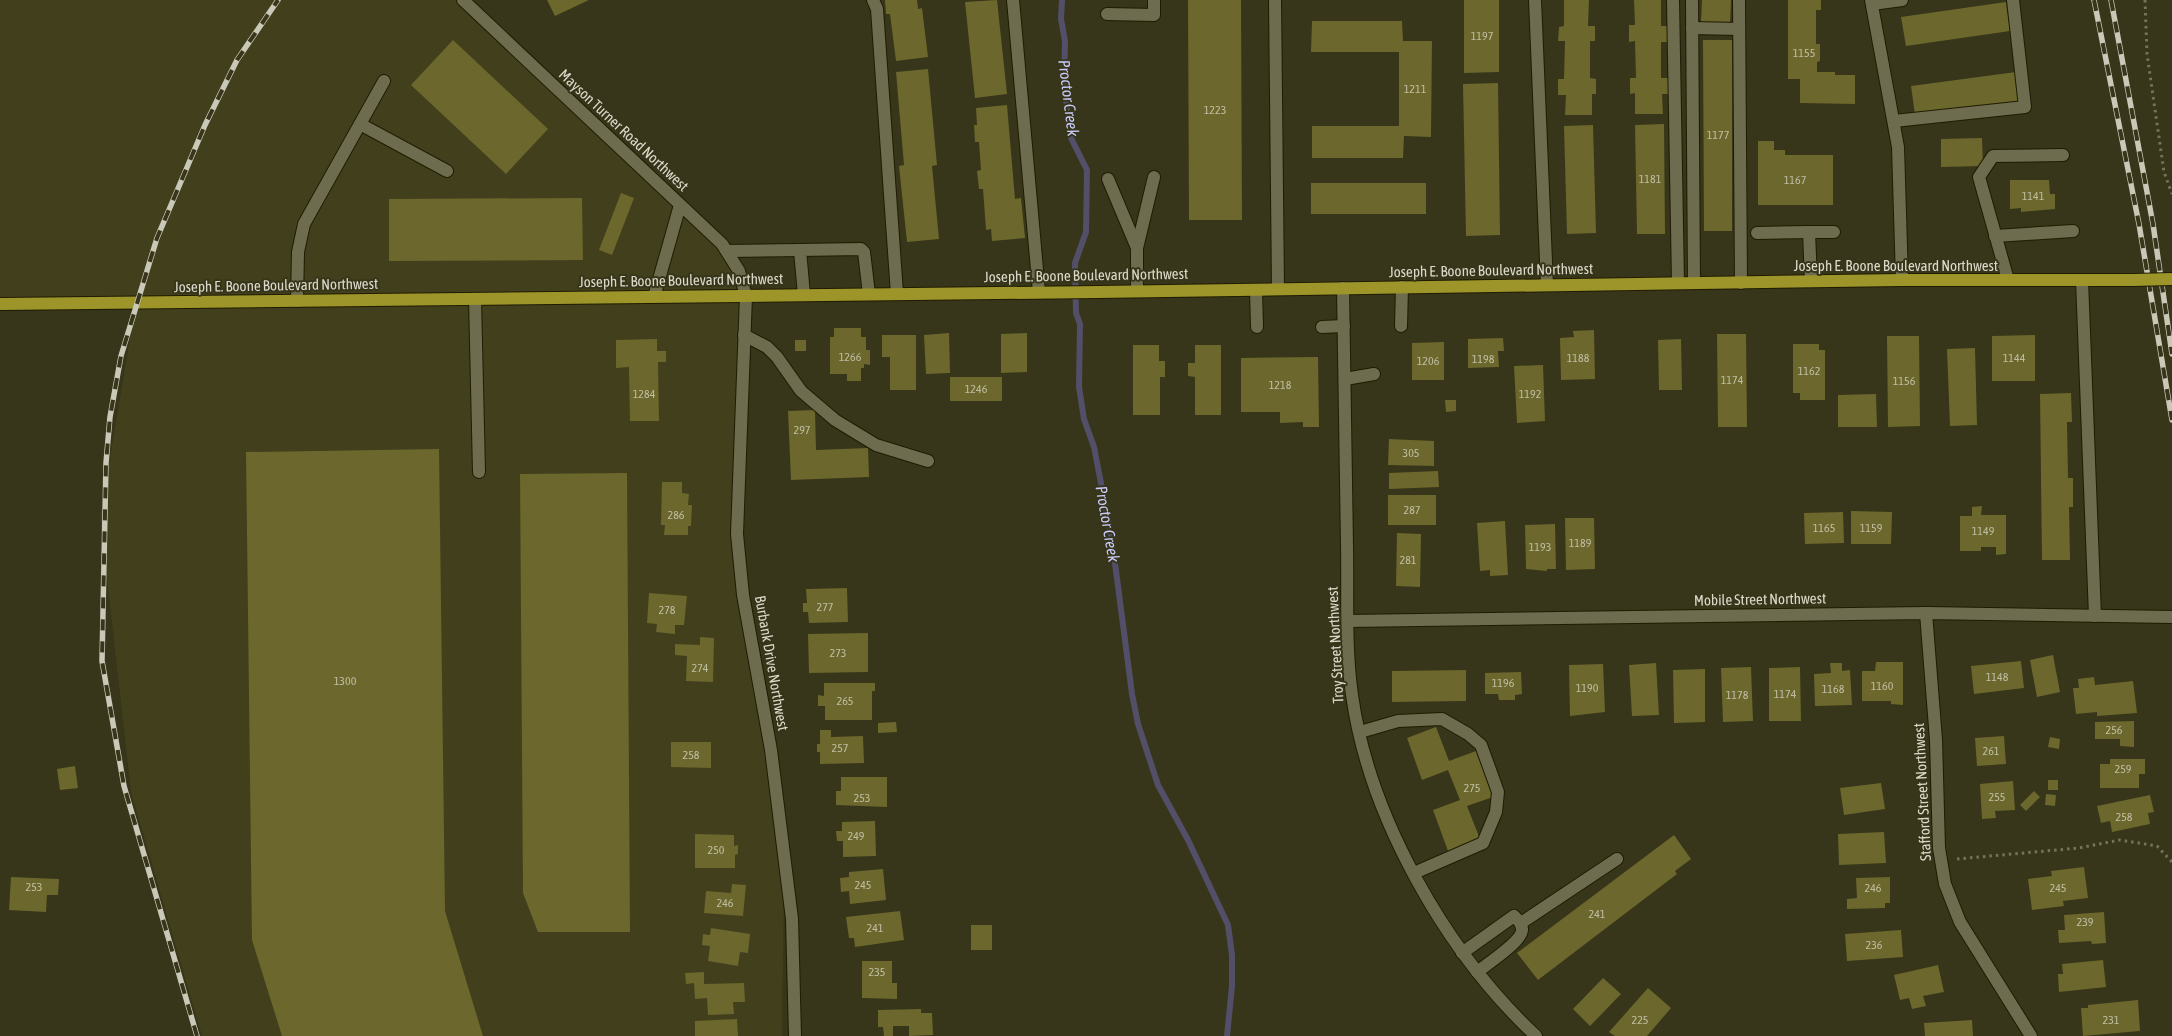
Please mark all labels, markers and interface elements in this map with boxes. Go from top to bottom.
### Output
house number: 1197 [1471,29,1494,43]
house number: 1155 [1793,46,1815,60]
water label: Proctor Creek [1055,59,1083,138]
street label: Mayson Turner Road Northwest [556,66,692,194]
house number: 1211 [1404,82,1427,96]
house number: 1223 [1204,103,1226,117]
house number: 1177 [1707,128,1730,142]
house number: 1181 [1639,172,1662,186]
house number: 1167 [1784,173,1807,187]
house number: 1141 [2022,189,2045,203]
street label: Joseph E. Boone Boulevard Northwest [1794,257,1998,274]
street label: Joseph E. Boone Boulevard Northwest [1389,260,1593,280]
street label: Joseph E. Boone Boulevard Northwest [984,265,1188,285]
street label: Joseph E. Boone Boulevard Northwest [579,270,783,290]
street label: Joseph E. Boone Boulevard Northwest [174,275,378,295]
house number: 1266 [839,350,862,364]
house number: 1188 [1567,351,1590,365]
house number: 1144 [2003,351,2026,365]
house number: 1198 [1472,352,1495,366]
house number: 1206 [1417,354,1440,368]
house number: 1162 [1798,364,1820,378]
house number: 1174 [1721,373,1744,387]
house number: 1156 [1893,374,1916,388]
house number: 1218 [1269,378,1292,392]
house number: 1246 [965,382,988,396]
house number: 1284 [633,387,656,401]
house number: 1192 [1519,387,1541,401]
house number: 297 [794,423,811,437]
house number: 305 [1403,446,1419,460]
water label: Proctor Creek [1092,484,1124,564]
house number: 287 [1404,503,1421,517]
house number: 286 [668,508,685,522]
house number: 1165 [1813,521,1835,535]
house number: 1159 [1860,521,1883,535]
house number: 1149 [1972,524,1995,538]
house number: 1189 [1569,536,1592,550]
house number: 1193 [1529,540,1551,554]
house number: 281 [1400,553,1417,567]
street label: Troy Street Northwest [1323,586,1347,704]
street label: Mobile Street Northwest [1694,589,1826,609]
street label: Burbank Drive Northwest [752,594,792,732]
house number: 277 [817,600,834,614]
house number: 278 [659,603,676,617]
house number: 273 [830,646,846,660]
house number: 274 [692,661,709,675]
house number: 1148 [1986,670,2009,684]
house number: 1300 [334,674,357,688]
house number: 1196 [1492,676,1515,690]
house number: 1160 [1871,679,1894,693]
house number: 1190 [1576,681,1599,695]
house number: 1168 [1822,682,1845,696]
house number: 1174 [1774,687,1797,701]
house number: 1178 [1726,688,1749,702]
house number: 265 [837,694,853,708]
street label: Stafford Street Northwest [1910,722,1934,862]
house number: 256 [2106,723,2123,737]
house number: 257 [832,741,849,755]
house number: 261 [1983,744,2000,758]
house number: 258 [683,748,700,762]
house number: 259 [2115,762,2132,776]
house number: 275 [1464,781,1480,795]
house number: 255 [1989,790,2005,804]
house number: 253 [854,791,870,805]
house number: 258 [2116,810,2133,824]
house number: 249 [848,829,865,843]
house number: 250 [708,843,725,857]
house number: 245 [855,878,871,892]
house number: 253 [26,880,42,894]
house number: 246 [1865,881,1882,895]
house number: 245 [2050,881,2066,895]
house number: 246 [717,896,734,910]
house number: 241 [1589,907,1606,921]
house number: 239 [2077,915,2094,929]
house number: 241 [867,921,884,935]
house number: 236 [1866,938,1883,952]
house number: 235 [869,965,885,979]
house number: 225 [1632,1013,1648,1027]
house number: 231 [2103,1013,2120,1027]

